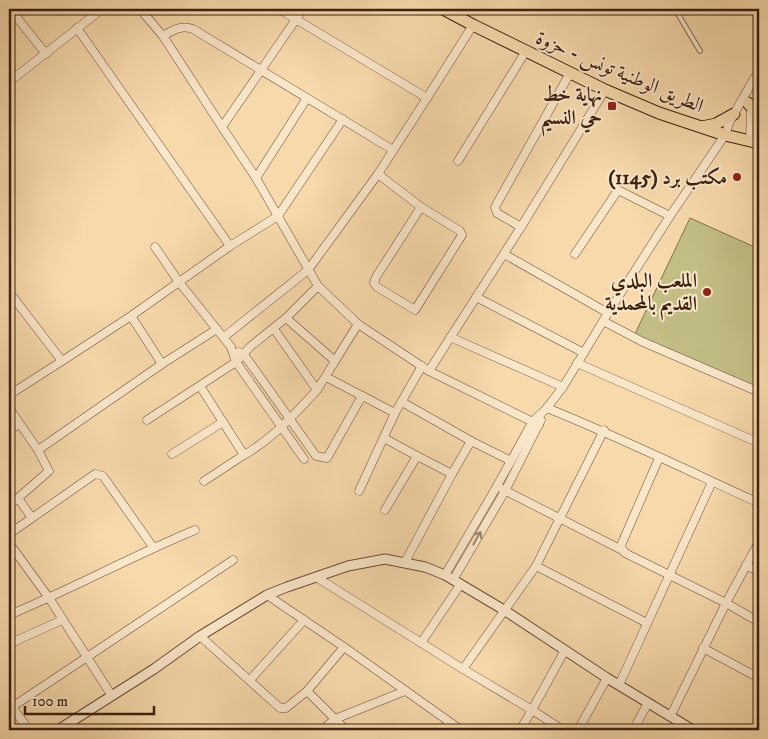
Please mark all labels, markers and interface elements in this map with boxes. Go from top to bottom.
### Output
street label: الطريق الوطنية تونس - حزوة [532,26,707,119]
place label: نهاية خط حي النسيم [541,83,602,137]
marker: نهاية خط حي النسيم [606,100,618,112]
place label: مكتب برد (1145) [608,166,727,191]
marker: مكتب برد (1145) [731,171,743,183]
place label: الملعب البلدي القديم بالمحمدية [605,269,697,321]
marker: الملعب البلدي القديم بالمحمدية [701,286,713,298]
one-way arrow [473,531,483,545]
scale bar [25,684,154,716]
text: 100 m [32,692,68,711]

